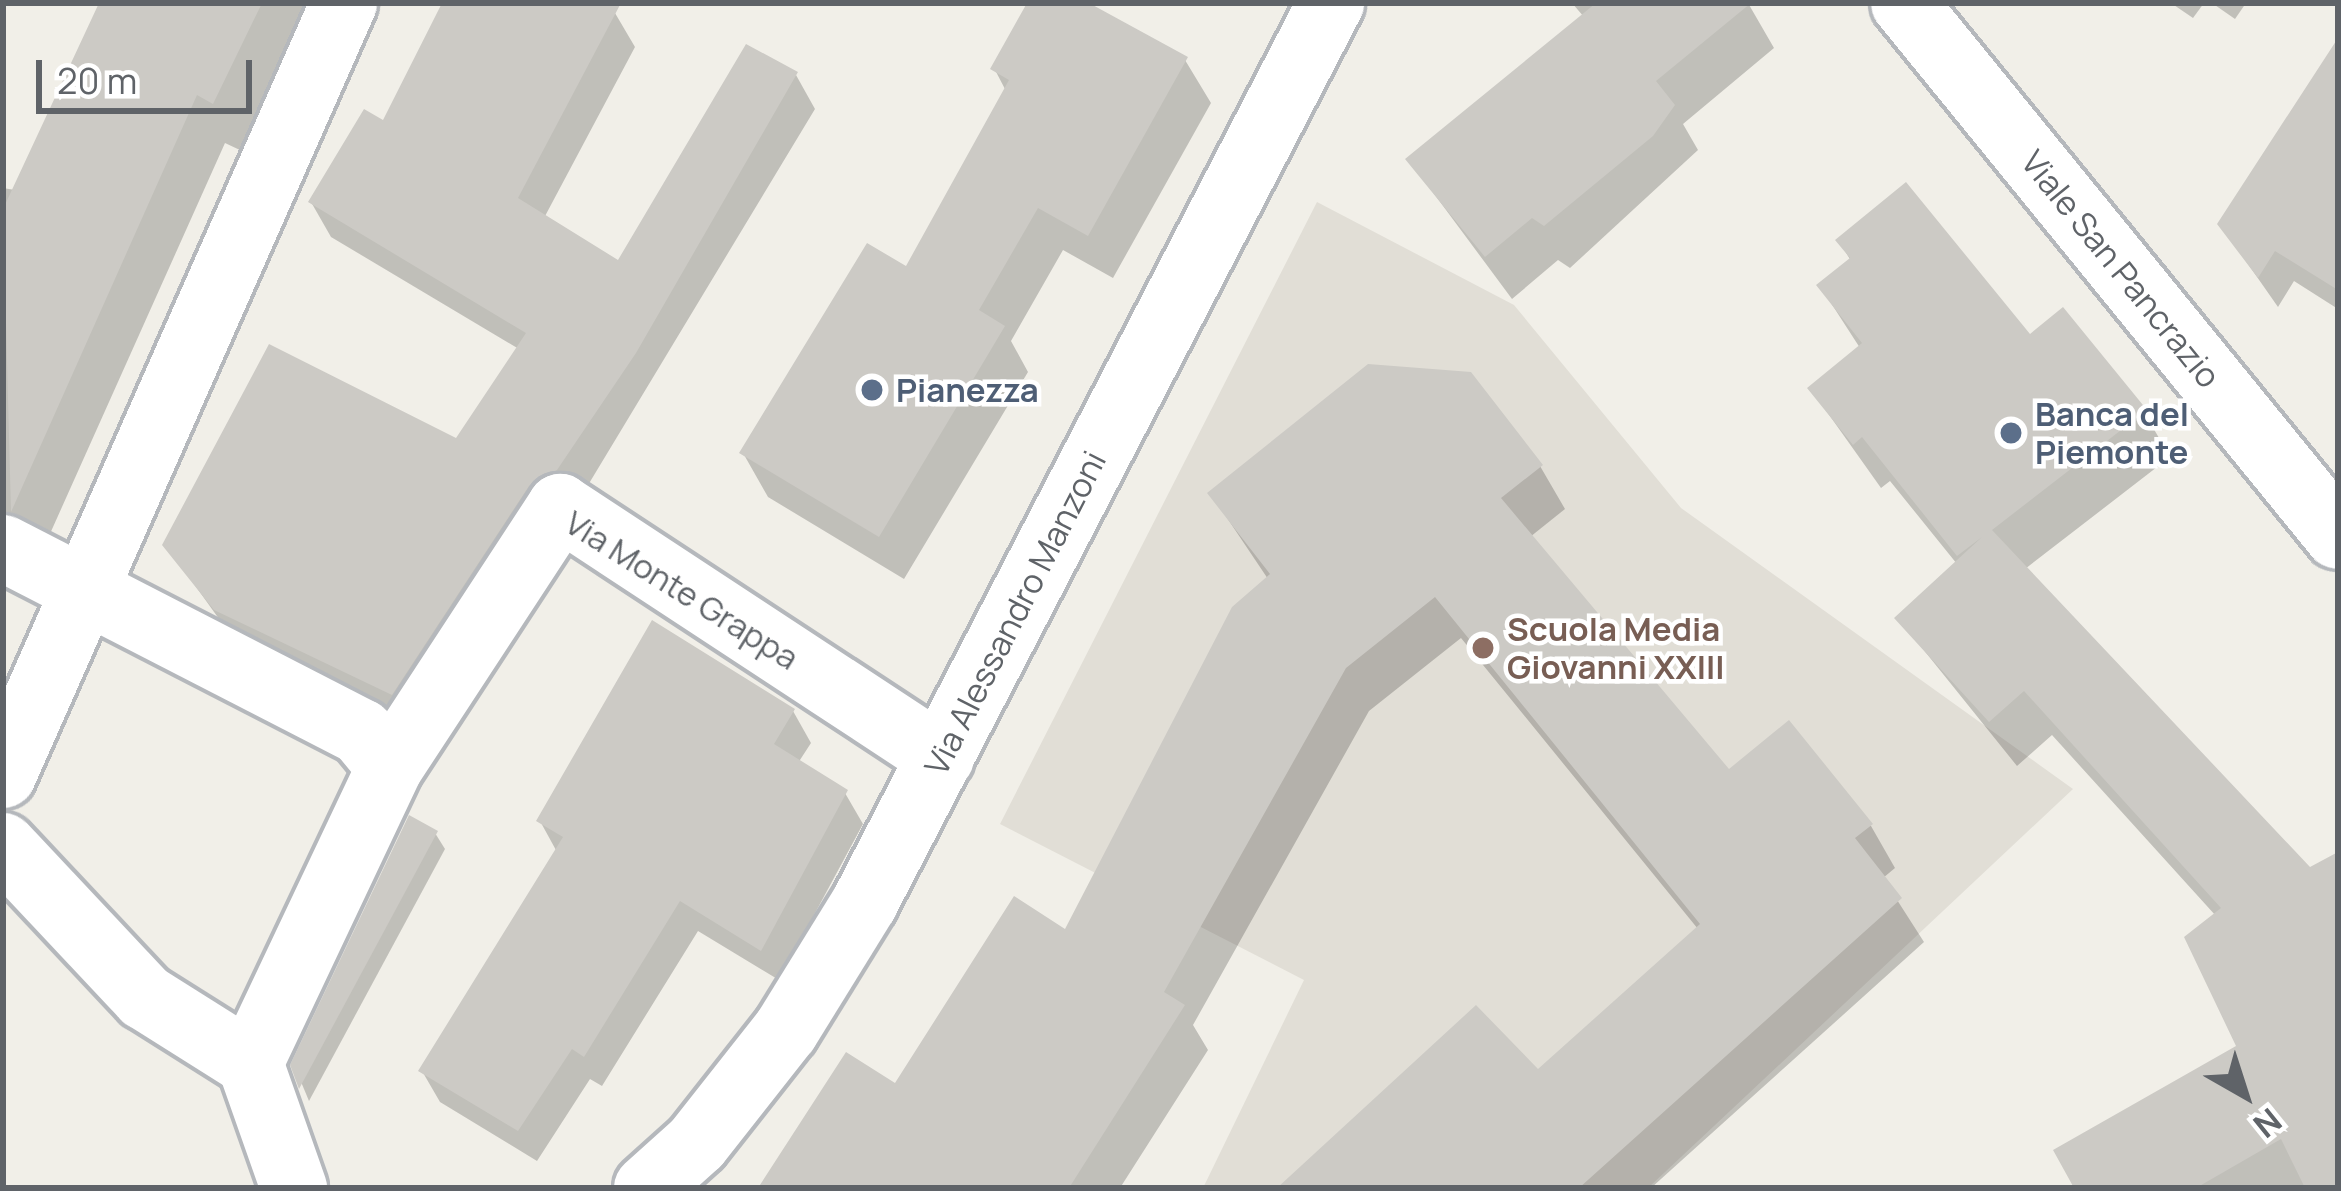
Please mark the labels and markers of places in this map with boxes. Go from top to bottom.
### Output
place label: Pianezza [896,370,1039,410]
marker: Pianezza [859,377,885,403]
place label: Banca del Piemonte [2035,394,2189,472]
marker: Banca del Piemonte [1998,420,2024,446]
place label: Scuola Media Giovanni XXIII [1507,609,1725,687]
marker: Scuola Media Giovanni XXIII [1470,635,1496,661]

